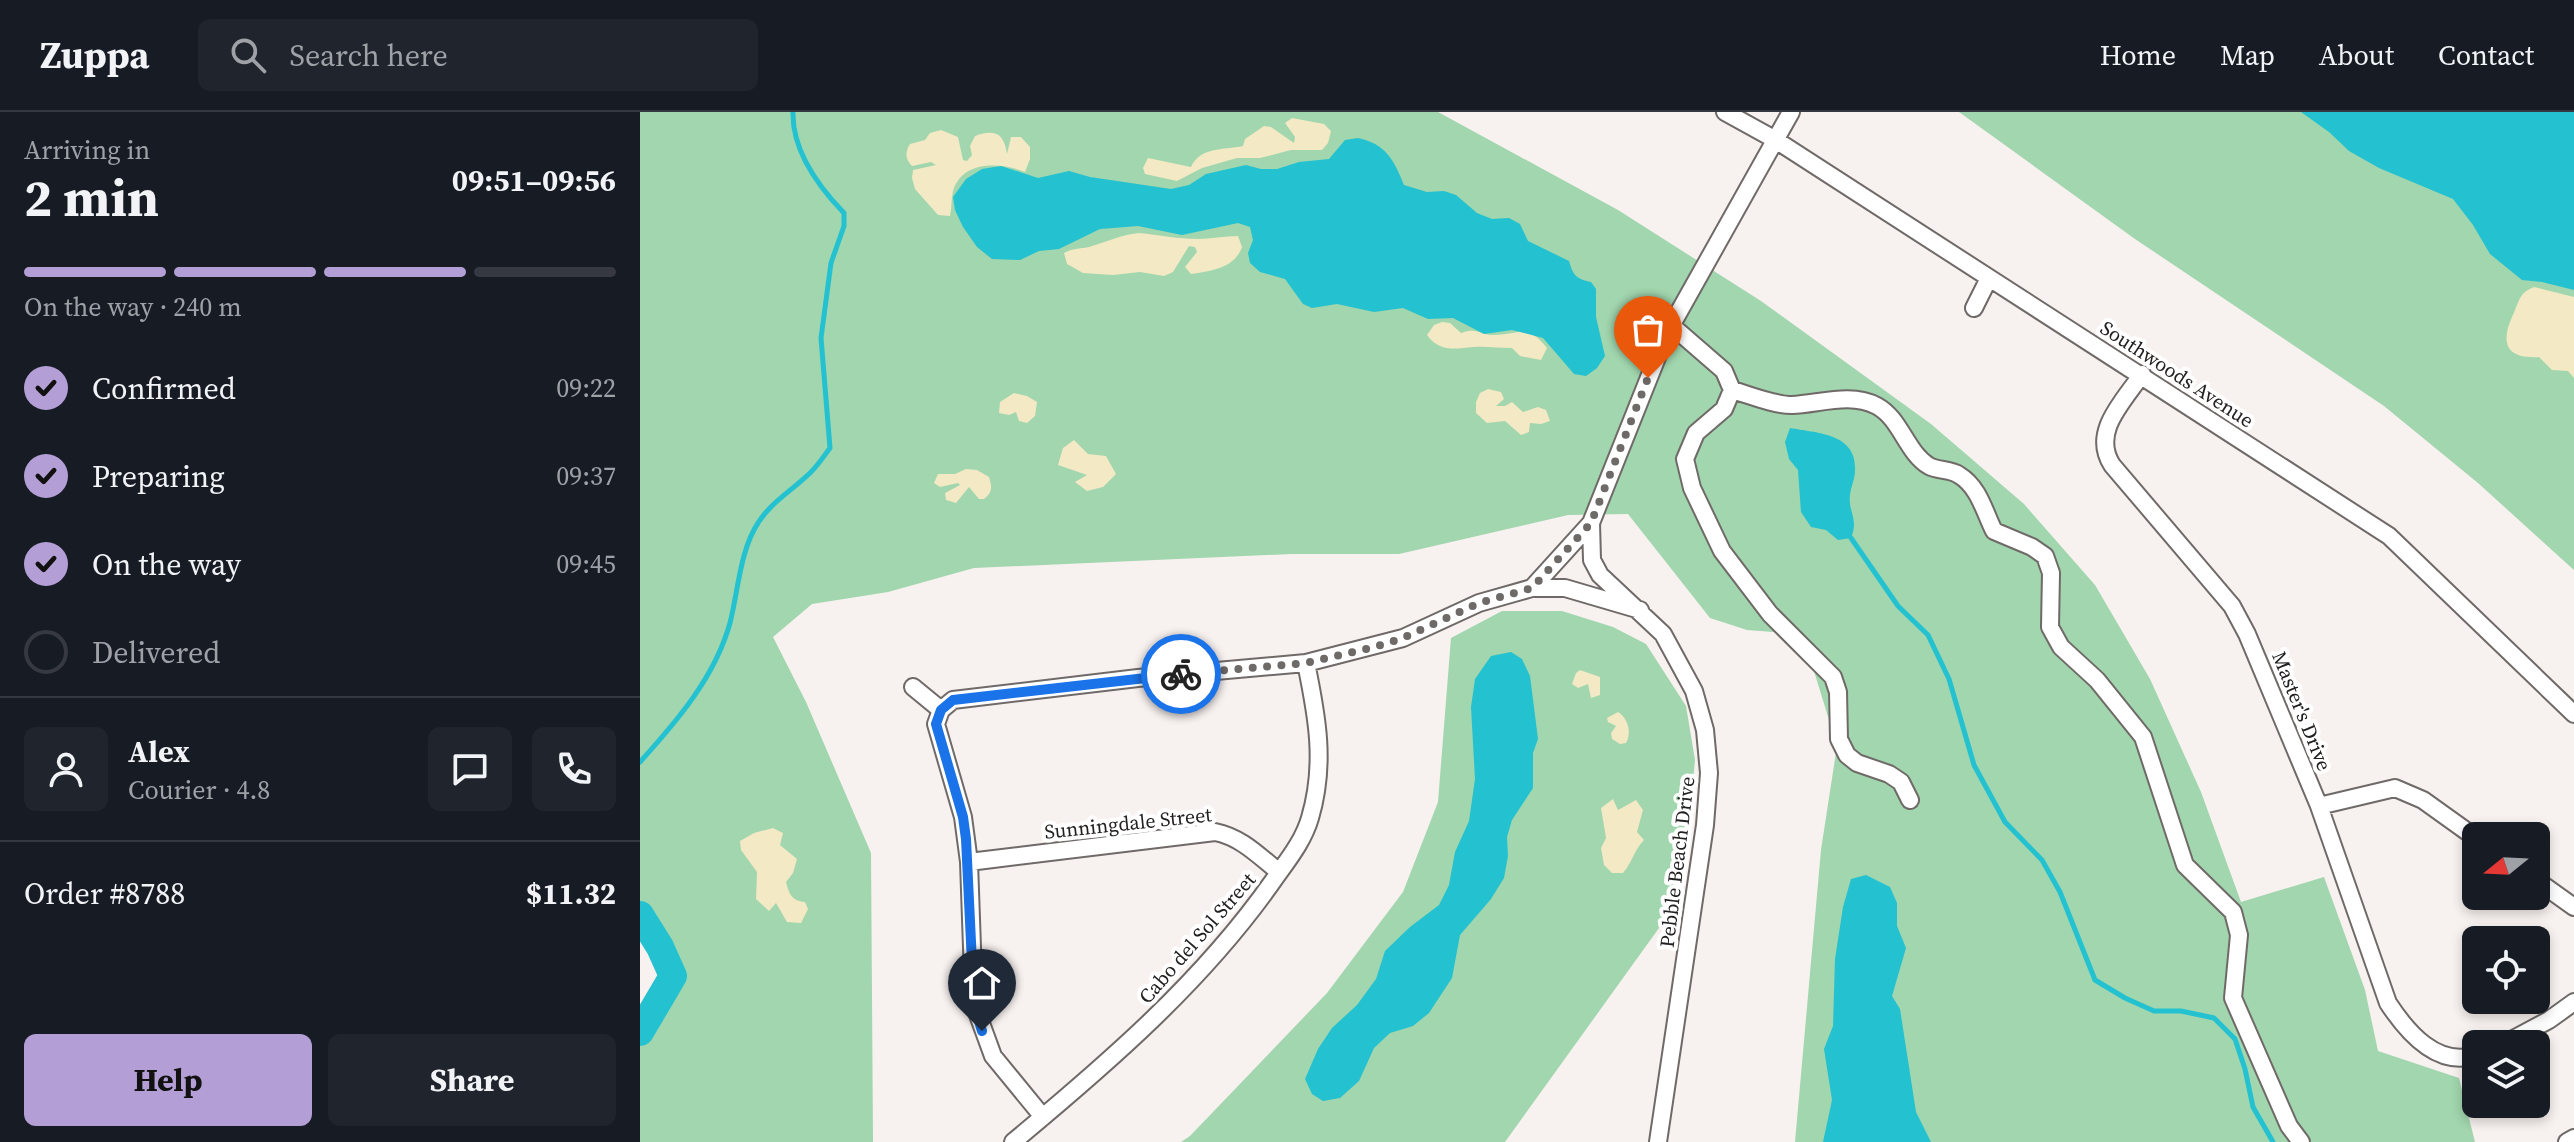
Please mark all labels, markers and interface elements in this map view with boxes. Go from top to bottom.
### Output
search box [198,19,758,91]
text: Zuppa [40,29,150,81]
icon: search [226,33,270,77]
text: Search here [290,35,448,76]
text: Home [2100,36,2176,74]
text: Map [2220,36,2275,74]
text: About [2319,36,2394,74]
text: Contact [2438,36,2534,74]
text: Arriving in [24,132,150,168]
text: 09:51–09:56 [452,160,616,201]
text: 2 min [24,162,159,233]
text: On the way · 240 m [24,289,242,325]
pin [1614,296,1682,378]
icon: bag [1626,308,1670,352]
street label: Southwoods Avenue [2095,314,2259,434]
icon: check [24,366,68,410]
text: Confirmed [92,368,236,409]
text: 09:22 [556,370,616,406]
icon: check [24,454,68,498]
text: Preparing [92,456,225,497]
text: 09:37 [556,458,616,494]
icon: check [24,542,68,586]
text: On the way [92,544,241,585]
text: 09:45 [556,546,616,582]
text: Delivered [92,632,220,673]
courier [1141,634,1221,714]
street label: Master's Drive [2265,647,2339,775]
icon: bike [1159,652,1203,696]
button: person [24,727,108,811]
button: chat [428,727,512,811]
button: phone [532,727,616,811]
text: Alex [128,731,190,772]
text: Courier · 4.8 [128,772,270,808]
street label: Pebble Beach Drive [1653,775,1701,949]
street label: Sunningdale Street [1043,800,1214,846]
north arrow [2462,822,2550,910]
map controls [2462,822,2550,1118]
street label: Cabo del Sol Street [1132,866,1262,1010]
text: Order #8788 [24,873,185,914]
text: $11.32 [526,873,616,914]
button: locate [2462,926,2550,1014]
pin [948,949,1016,1031]
icon: home [960,961,1004,1005]
button: layers [2462,1030,2550,1118]
button: Help [24,1034,312,1126]
button: Share [328,1034,616,1126]

